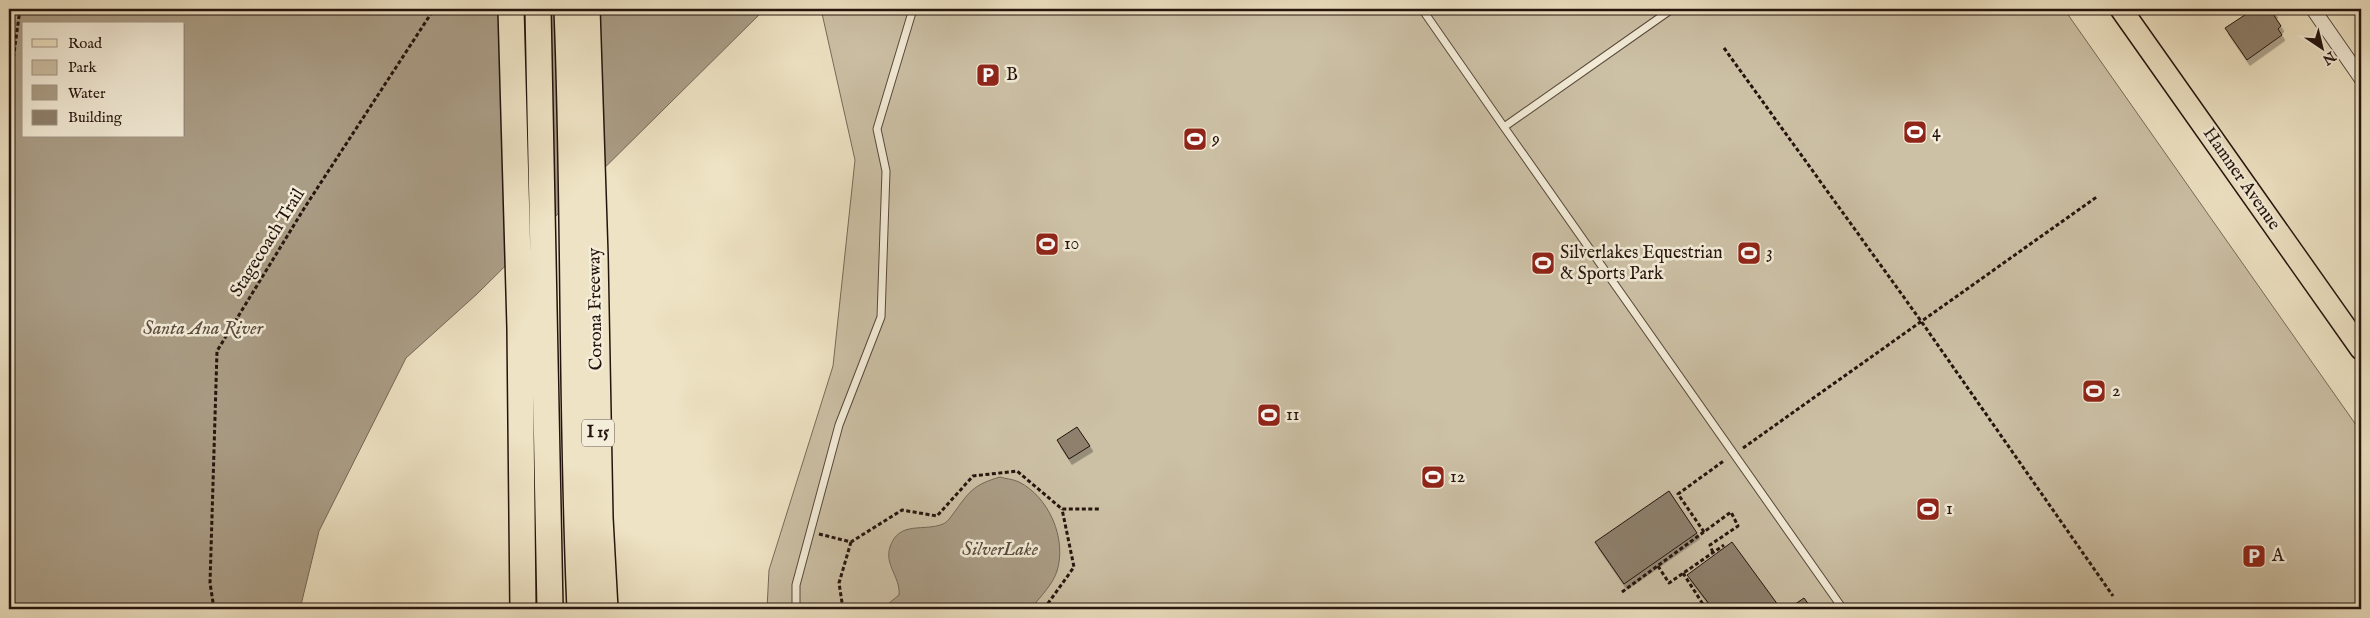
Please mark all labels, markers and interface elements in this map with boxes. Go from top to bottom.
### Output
legend [22,22,185,138]
north arrow [2298,22,2348,72]
text: Road [68,34,103,53]
text: N [2319,46,2340,69]
text: Park [68,58,98,77]
parking icon: B [975,62,1001,88]
place label: B [1006,64,1018,87]
text: Water [68,84,106,103]
text: Building [68,108,123,127]
sports icon: 4 [1902,119,1928,145]
place label: 4 [1932,121,1941,144]
street label: Hamner Avenue [2197,123,2285,235]
sports icon: 9 [1182,126,1208,152]
place label: 9 [1211,128,1220,151]
street label: Stagecoach Trail [226,184,311,301]
sports icon: 10 [1034,231,1060,257]
place label: 10 [1064,233,1079,256]
sports icon: 3 [1736,240,1762,266]
place label: Silverlakes Equestrian & Sports Park [1560,242,1723,286]
place label: 3 [1766,242,1773,265]
street label: Corona Freeway [583,247,609,371]
sports icon: Silverlakes Equestrian & Sports Park [1530,250,1556,276]
water label: Santa Ana River [143,317,264,341]
sports icon: 2 [2081,378,2107,404]
place label: 2 [2112,380,2120,403]
sports icon: 11 [1256,402,1282,428]
place label: 11 [1286,404,1299,427]
road number: I 15 [582,419,614,446]
sports icon: 12 [1420,464,1446,490]
place label: 12 [1450,466,1465,489]
sports icon: 1 [1915,496,1941,522]
place label: 1 [1946,498,1953,521]
water label: SilverLake [962,538,1039,562]
parking icon: A [2241,543,2267,569]
place label: A [2271,545,2285,568]

